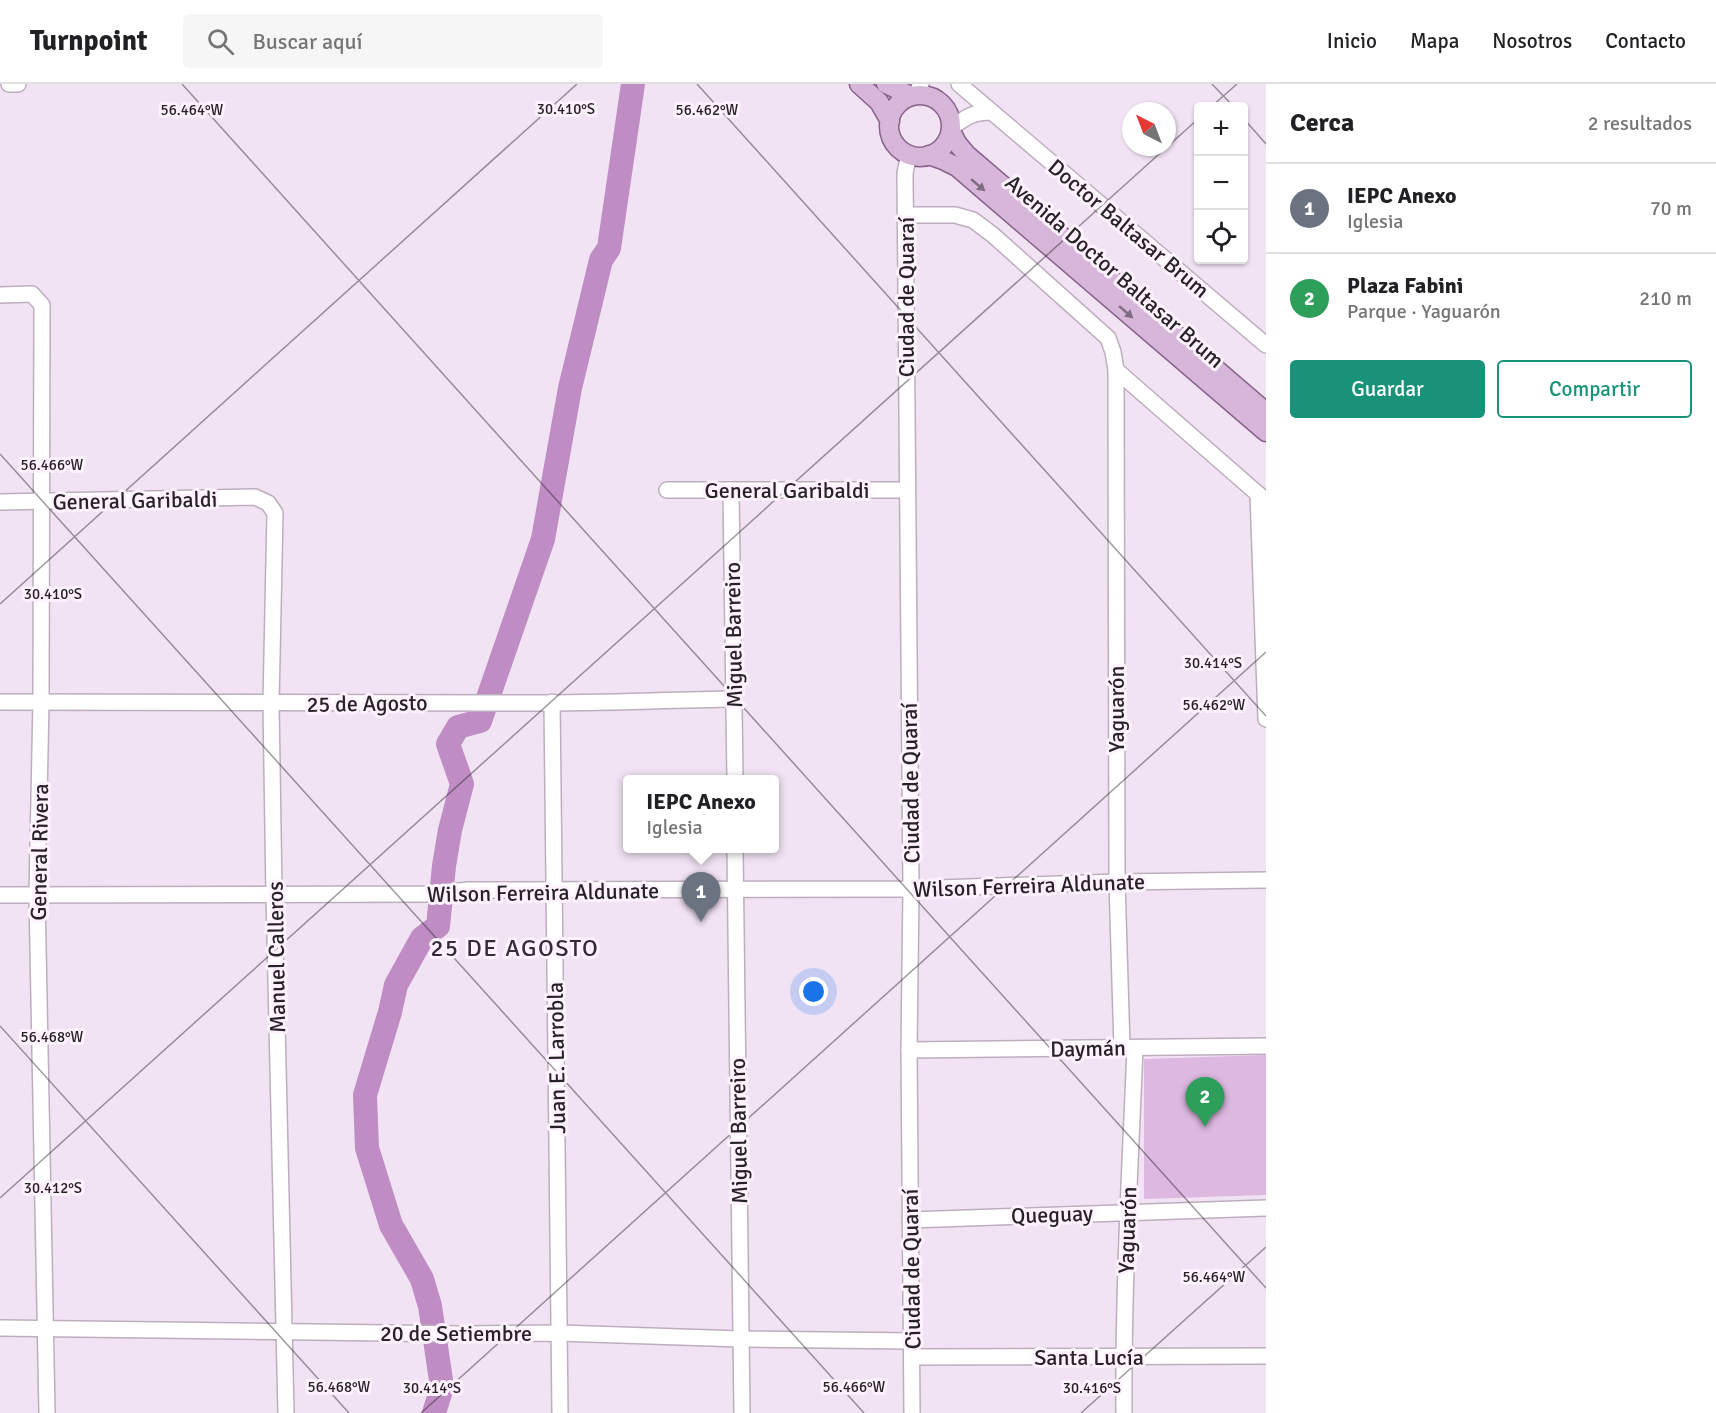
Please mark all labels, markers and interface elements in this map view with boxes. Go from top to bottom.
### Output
search box [183,14,603,68]
text: Turnpoint [30,24,147,58]
icon: search [204,25,237,58]
text: Buscar aquí [252,28,363,55]
text: Inicio [1327,28,1377,54]
text: Mapa [1410,28,1459,54]
text: Nosotros [1492,28,1572,54]
text: Contacto [1605,28,1686,54]
text: 30.410°S [537,100,595,118]
text: 56.464°W [161,101,224,119]
text: 56.462°W [676,101,739,119]
north arrow [1122,102,1176,156]
map controls [1194,102,1248,264]
button: + [1194,102,1248,156]
text: Cerca [1290,107,1354,139]
text: 2 resultados [1588,111,1692,136]
street label: Doctor Baltasar Brum [1043,153,1215,304]
button: − [1194,156,1248,210]
street label: Avenida Doctor Baltasar Brum [1000,169,1230,374]
one-way arrow [970,179,986,192]
text: IEPC Anexo [1347,182,1457,209]
text: 1 [1304,196,1315,221]
text: 70 m [1650,196,1692,221]
text: Iglesia [1347,209,1403,234]
button: locate [1194,210,1248,264]
street label: Ciudad de Quaraí [893,217,920,377]
text: Plaza Fabini [1347,272,1463,299]
text: 2 [1304,286,1315,311]
text: 210 m [1639,286,1692,311]
text: Parque · Yaguarón [1347,299,1501,324]
one-way arrow [1118,305,1133,318]
button: Guardar [1290,360,1485,418]
button: Compartir [1497,360,1692,418]
text: 56.466°W [21,456,84,474]
street label: General Garibaldi [705,477,869,504]
street label: General Garibaldi [52,486,218,515]
street label: Miguel Barreiro [719,562,748,708]
text: 30.410°S [24,585,82,603]
text: 30.414°S [1184,654,1242,672]
street label: Yaguarón [1103,665,1130,753]
street label: 25 de Agosto [306,689,428,718]
text: 56.462°W [1183,696,1246,714]
street label: Ciudad de Quaraí [896,702,925,864]
popup [623,775,779,853]
street label: General Rivera [25,783,54,921]
text: IEPC Anexo [646,788,756,815]
text: Iglesia [646,815,703,840]
street label: Wilson Ferreira Aldunate [912,868,1146,903]
pin: 1 [682,872,720,922]
street label: Wilson Ferreira Aldunate [427,877,659,908]
street label: Manuel Calleros [262,881,291,1033]
district label: 25 DE AGOSTO [431,933,599,963]
your location [799,977,828,1006]
street label: Juan E. Larrobla [542,982,571,1134]
text: 56.468°W [21,1028,84,1046]
street label: Daymán [1050,1034,1126,1063]
street label: Miguel Barreiro [724,1058,753,1204]
pin: 2 [1186,1078,1224,1127]
text: 30.412°S [24,1179,82,1197]
street label: Yaguarón [1112,1186,1143,1274]
street label: Ciudad de Quaraí [897,1188,926,1350]
street label: Queguay [1011,1200,1094,1229]
text: 56.464°W [1183,1268,1246,1286]
street label: 20 de Setiembre [380,1320,532,1347]
street label: Santa Lucía [1034,1344,1144,1371]
text: 56.468°W [308,1378,371,1396]
text: 56.466°W [823,1378,886,1396]
text: 30.414°S [403,1379,461,1397]
text: 30.416°S [1063,1379,1121,1397]

